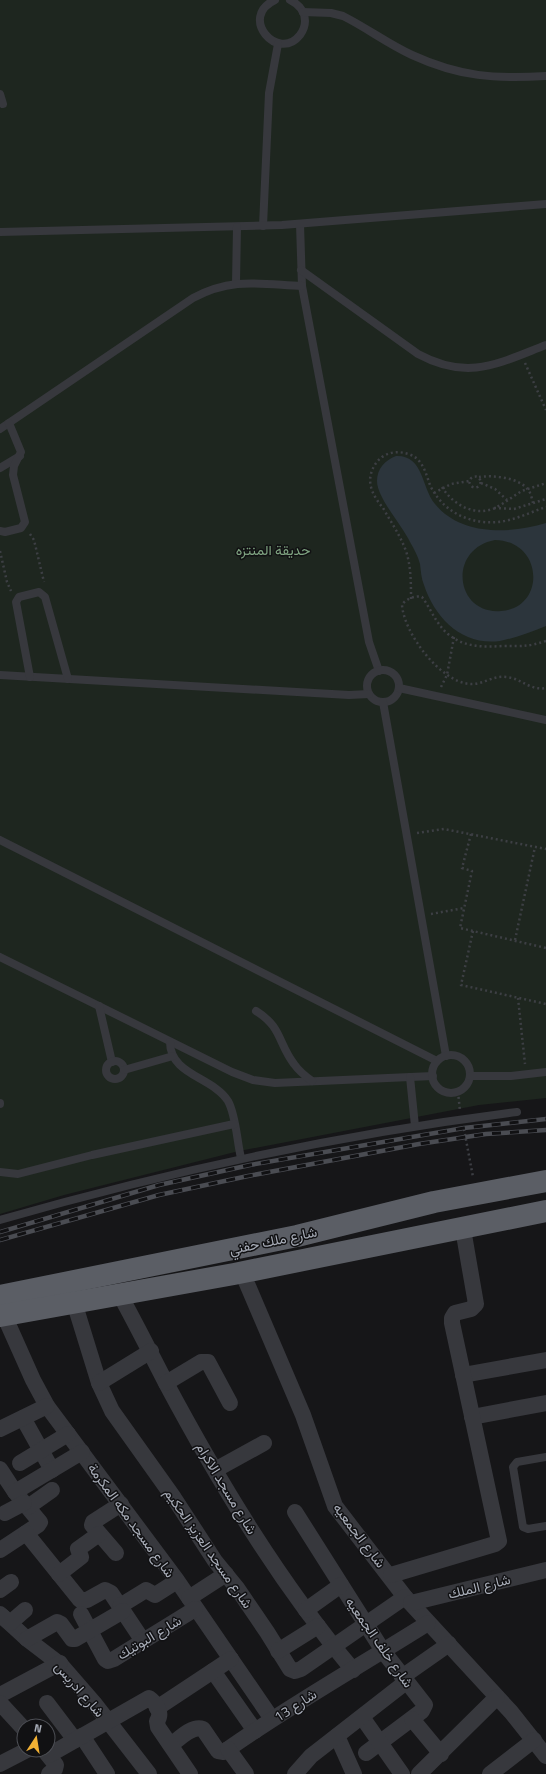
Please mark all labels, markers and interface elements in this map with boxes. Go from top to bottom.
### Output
park label: حديقة المنتزه [236,539,310,560]
street label: شارع ملك حفني [227,1220,319,1261]
street label: شارع مسجد الاكرام [190,1438,263,1539]
street label: شارع مسجد مكه المكرمة [82,1458,181,1582]
street label: شارع مسجد العزيز الحكيم [159,1484,258,1613]
street label: شارع الجمعيه [328,1498,391,1572]
street label: شارع الملك [446,1568,513,1605]
street label: شارع خلف الجمعيه [340,1592,419,1692]
street label: شارع البوتيك [113,1610,186,1665]
street label: شارع ادريس [49,1657,110,1722]
street label: شارع 13 [270,1683,321,1727]
north arrow [16,1718,56,1758]
text: N [33,1720,43,1737]

